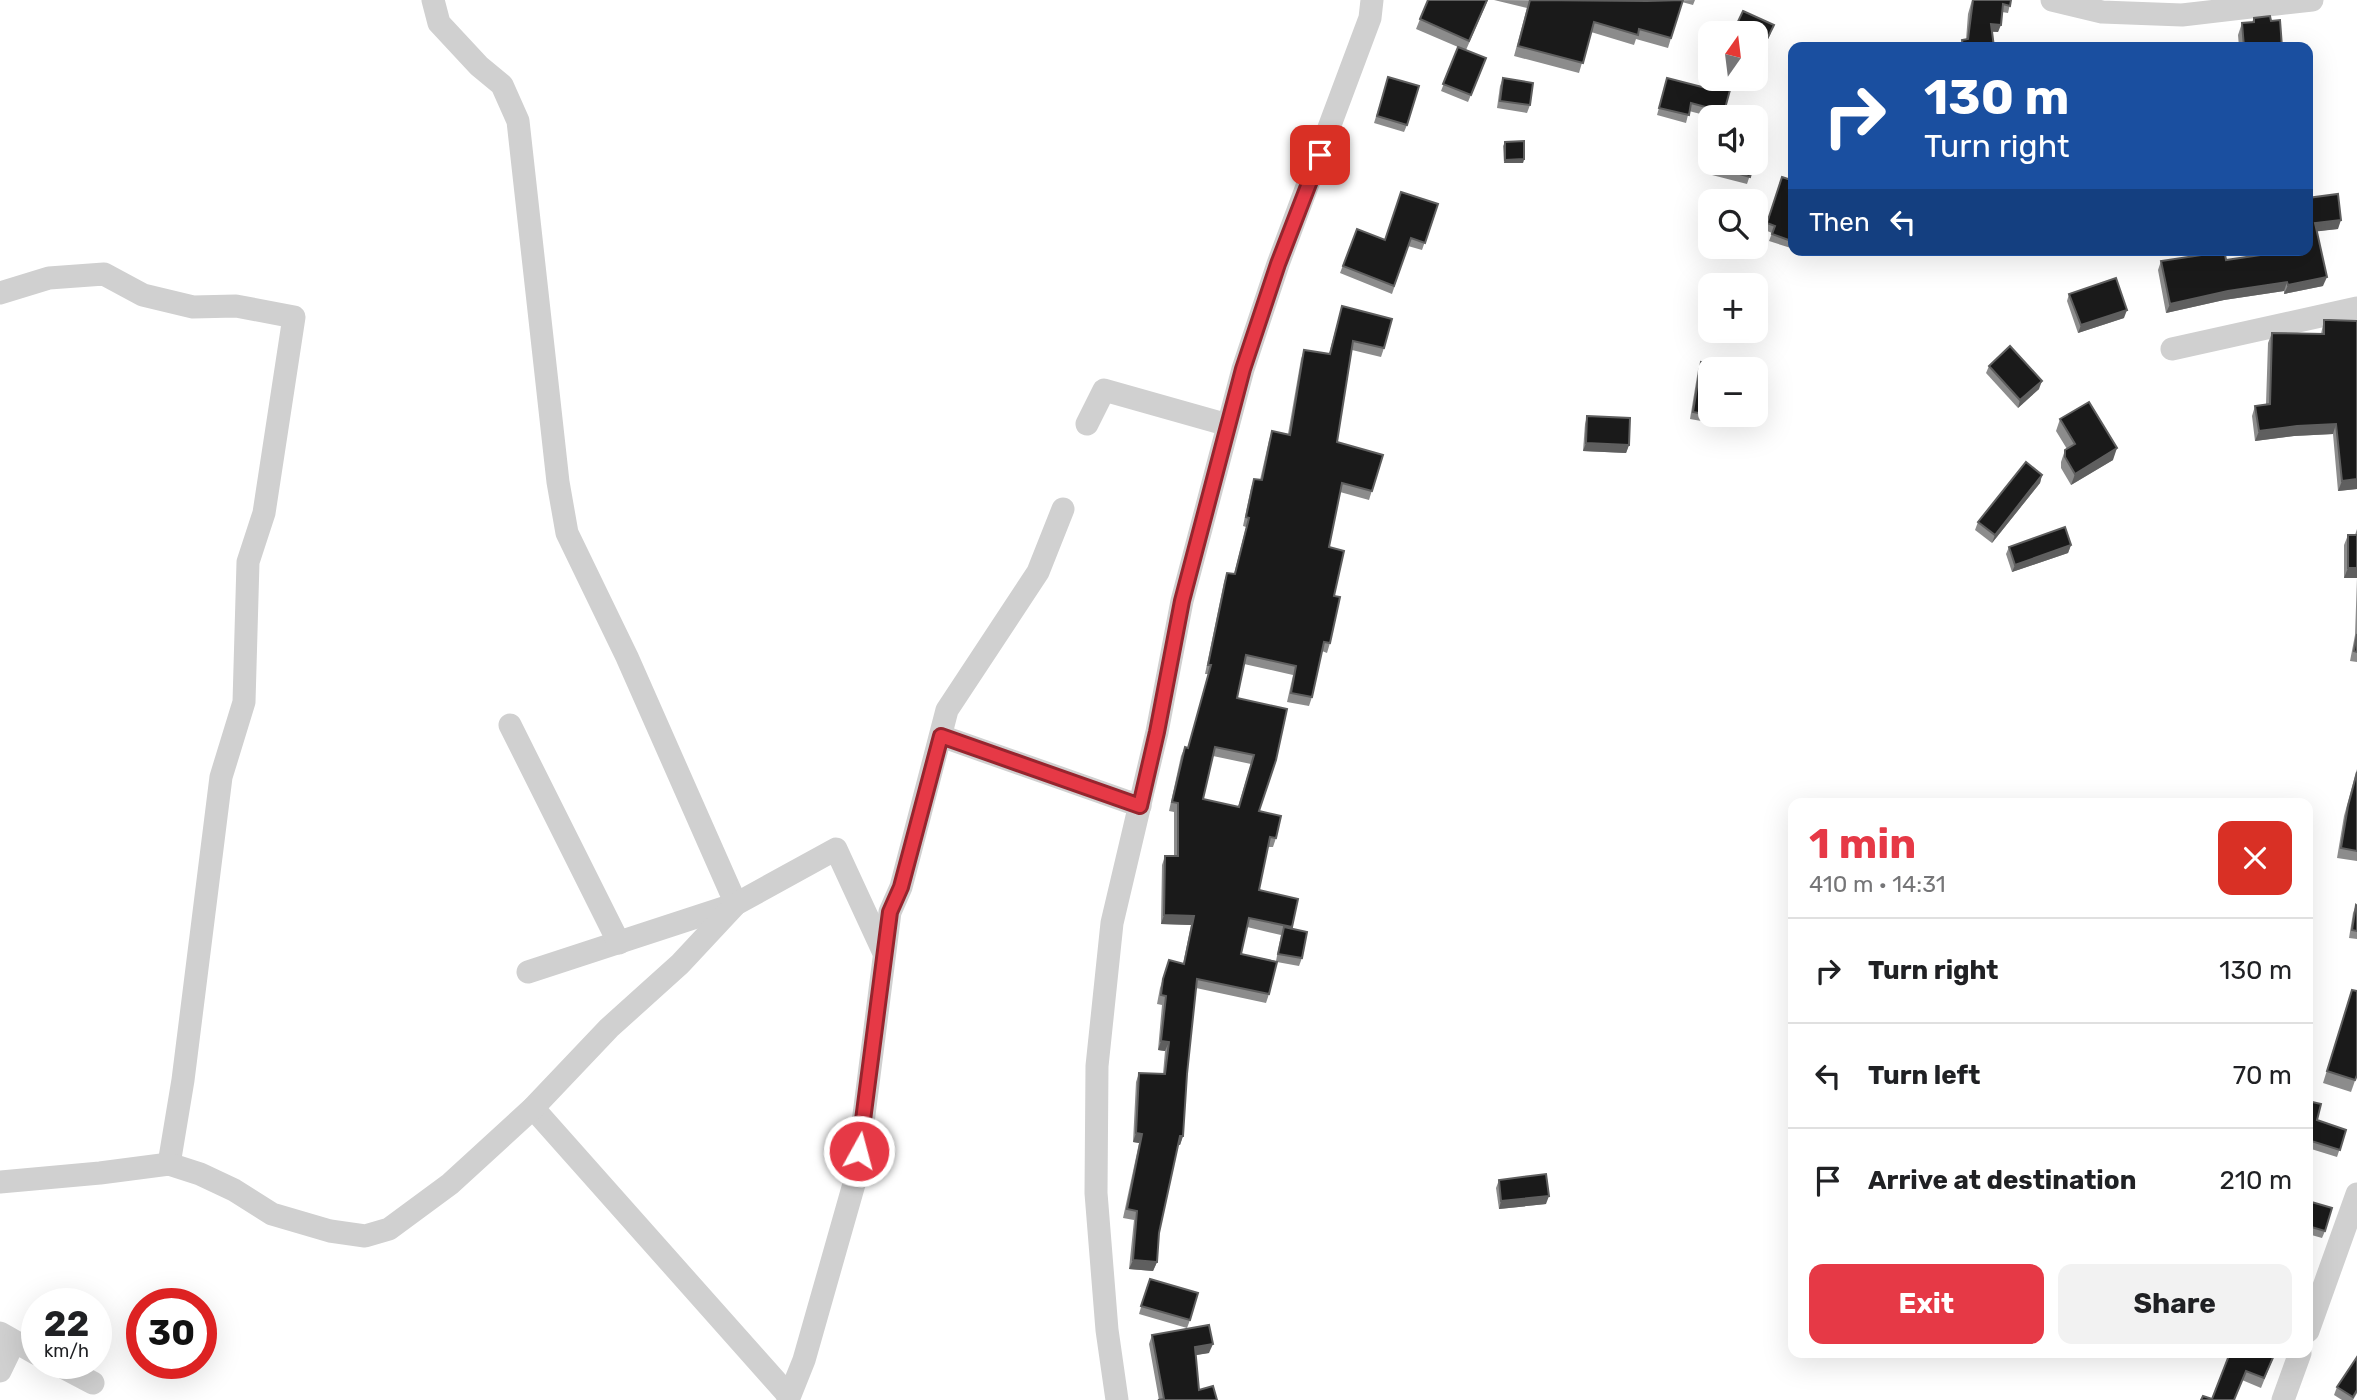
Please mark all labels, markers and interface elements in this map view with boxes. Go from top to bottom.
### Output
north arrow [1698,21,1768,91]
map controls [1698,21,1768,427]
text: 130 m [1924,68,2069,126]
icon: right [1809,70,1900,161]
button: sound [1698,105,1768,175]
pin [1290,125,1350,185]
text: Turn right [1924,127,2069,165]
icon: arrive [1301,136,1339,174]
button: search [1698,189,1768,259]
icon: left [1884,203,1922,241]
text: Then [1809,207,1870,238]
button: + [1698,273,1768,343]
button: − [1698,357,1768,427]
text: 1 min [1809,819,1916,869]
button: close [2218,821,2292,895]
text: 410 m · 14:31 [1809,870,1945,898]
icon: right [1809,952,1847,990]
text: Turn right [1868,955,1998,986]
text: 130 m [2219,955,2292,986]
icon: left [1809,1057,1847,1095]
text: Turn left [1868,1060,1980,1091]
text: 70 m [2233,1060,2292,1091]
position arrow [822,1114,896,1188]
icon: arrive [1809,1162,1847,1200]
text: Arrive at destination [1868,1165,2136,1196]
text: 210 m [2220,1165,2292,1196]
button: Exit [1809,1264,2044,1344]
button: Share [2058,1264,2292,1344]
speed limit sign: 30 [126,1288,217,1379]
text: 22 [44,1303,89,1345]
text: km/h [44,1340,89,1362]

